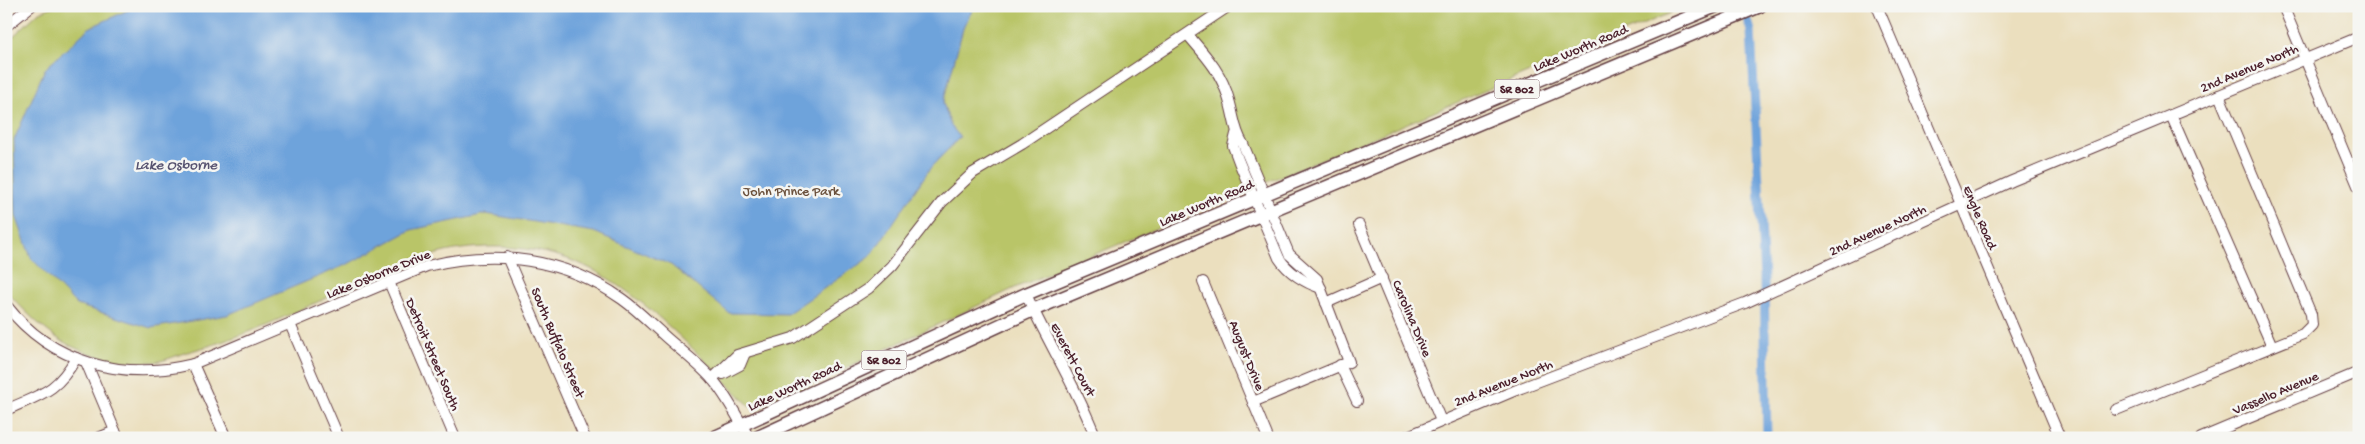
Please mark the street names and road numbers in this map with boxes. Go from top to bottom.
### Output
street label: Lake Worth Road [1531,21,1632,77]
street label: 2nd Avenue North [2198,41,2302,98]
road number: SR 802 [1494,80,1540,98]
street label: Lake Worth Road [1157,176,1258,232]
street label: Engle Road [1958,184,2000,254]
street label: 2nd Avenue North [1827,201,1930,261]
street label: Lake Osborne Drive [324,246,434,304]
street label: Carolina Drive [1387,278,1435,361]
street label: South Buffalo Street [526,285,588,402]
street label: Detroit Street South [400,295,463,414]
street label: August Drive [1224,318,1268,394]
street label: Everett Court [1045,320,1099,401]
road number: SR 802 [862,350,906,370]
street label: Lake Worth Road [746,357,846,416]
street label: 2nd Avenue North [1452,357,1556,412]
street label: Vassello Avenue [2229,368,2322,420]

